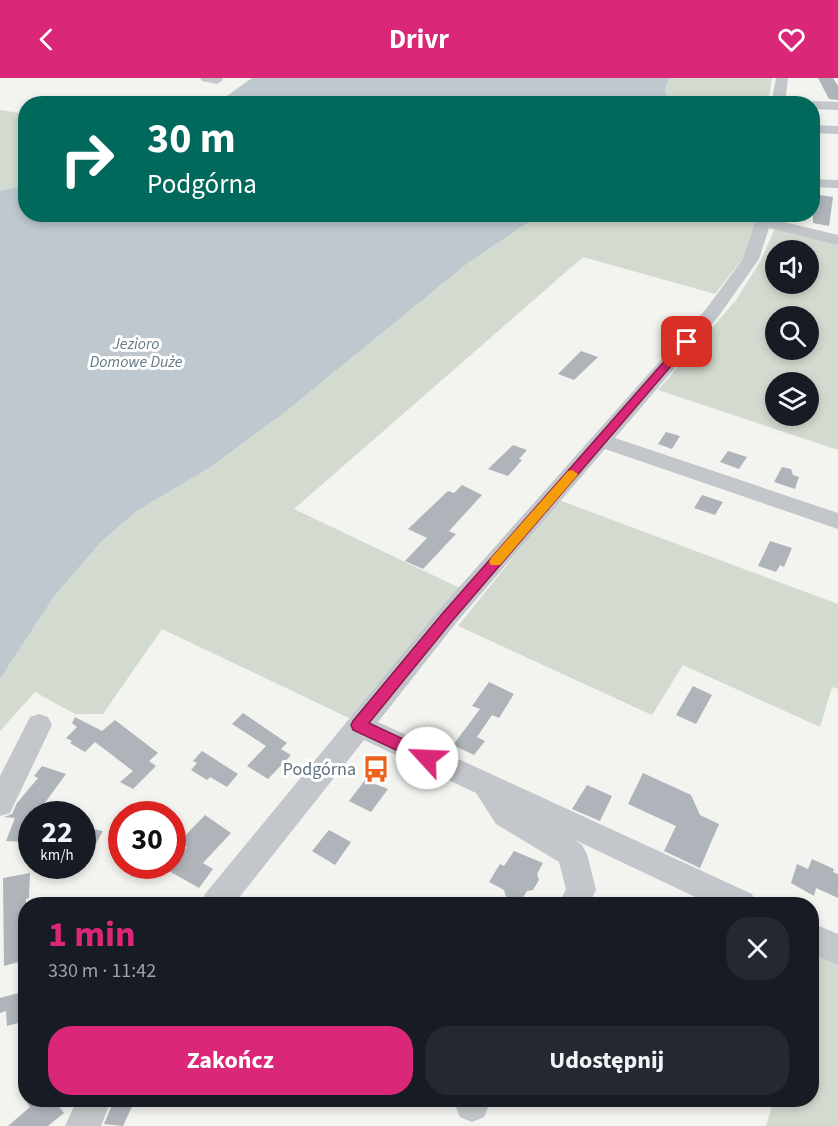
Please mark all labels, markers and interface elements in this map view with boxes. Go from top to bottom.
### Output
text: Drivr [389,20,449,59]
icon: back [30,23,63,56]
icon: heart [775,23,808,56]
text: 30 m [147,109,236,169]
icon: right [48,120,126,198]
text: Podgórna [147,165,257,204]
map controls [765,240,819,426]
button: sound [765,240,819,294]
button: search [765,306,819,360]
pin [661,316,712,367]
icon: arrive [670,325,703,358]
water label: Jezioro Domowe Duże [90,333,183,373]
button: layers [765,372,819,426]
position arrow [395,726,459,790]
bus stop icon: Podgórna [361,754,391,784]
place label: Podgórna [283,757,356,782]
speed limit sign: 30 [108,801,186,879]
text: 22 [41,811,73,854]
text: km/h [40,845,74,866]
text: 1 min [48,909,136,960]
button: close [726,917,789,980]
text: 330 m · 11:42 [48,957,156,985]
button: Zakończ [48,1026,413,1095]
button: Udostępnij [425,1026,789,1095]

